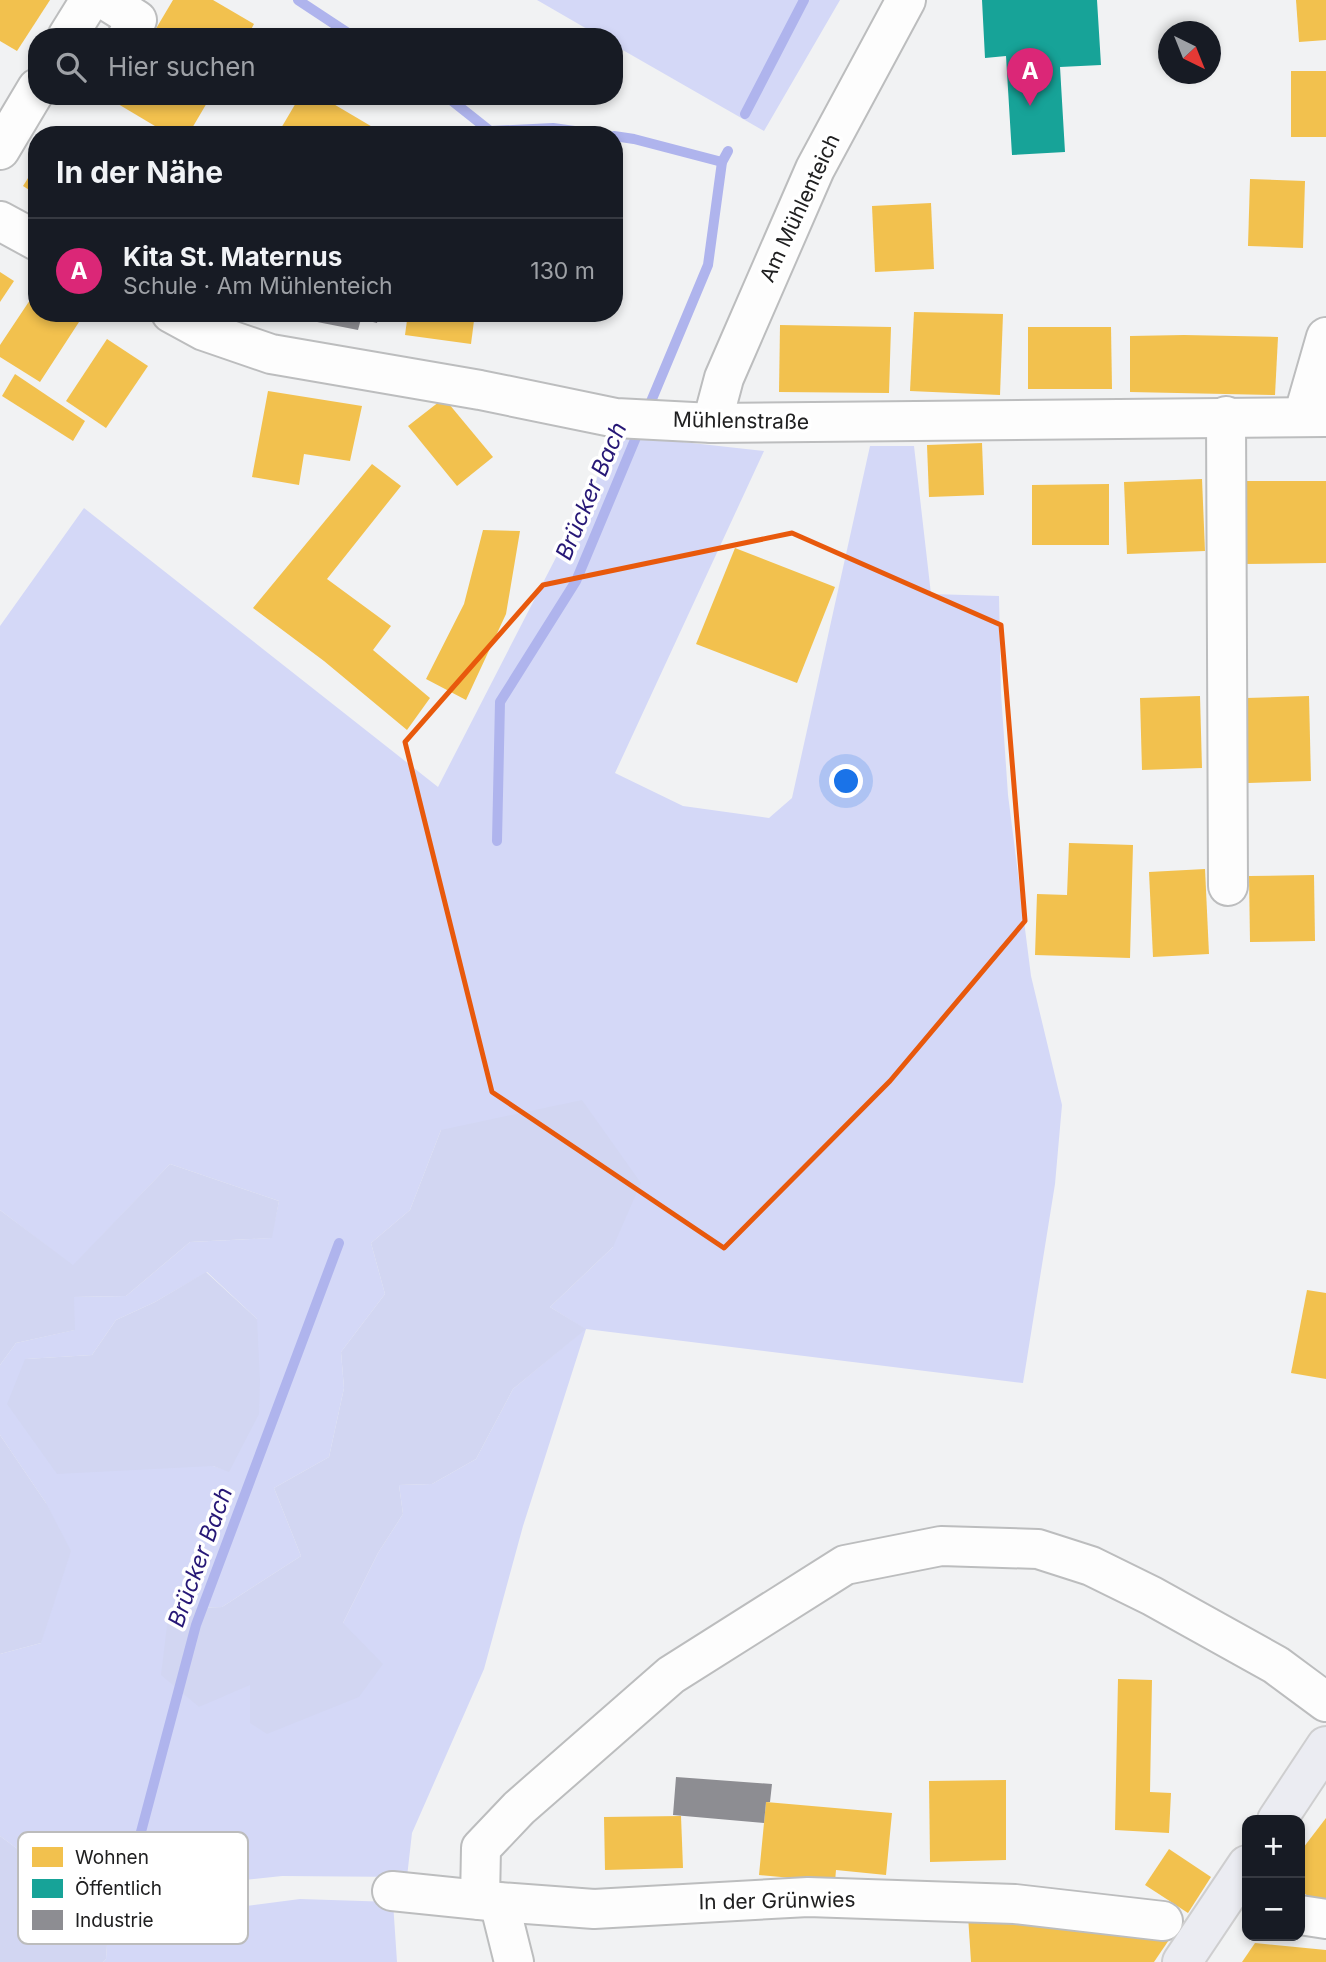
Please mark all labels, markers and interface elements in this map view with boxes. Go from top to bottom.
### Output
north arrow [1158,21,1221,84]
search box [28,28,623,105]
icon: search [52,48,90,86]
pin: A [1007,48,1053,106]
text: Hier suchen [108,51,256,82]
street label: Am Mühlenteich [754,130,845,286]
text: In der Nähe [56,154,223,190]
text: Kita St. Maternus [123,241,342,272]
text: A [70,257,88,285]
text: 130 m [530,257,595,285]
text: Schule · Am Mühlenteich [123,272,393,300]
street label: Mühlenstraße [673,407,809,434]
water label: Brücker Bach [549,418,633,564]
your location [829,764,863,798]
water label: Brücker Bach [162,1483,238,1631]
map controls [1242,1815,1305,1941]
button: + [1242,1815,1305,1878]
legend [18,1832,248,1944]
text: Wohnen [75,1846,149,1869]
text: Öffentlich [75,1877,162,1900]
button: − [1242,1878,1305,1941]
street label: In der Grünwies [698,1887,856,1914]
text: Industrie [75,1909,154,1932]

